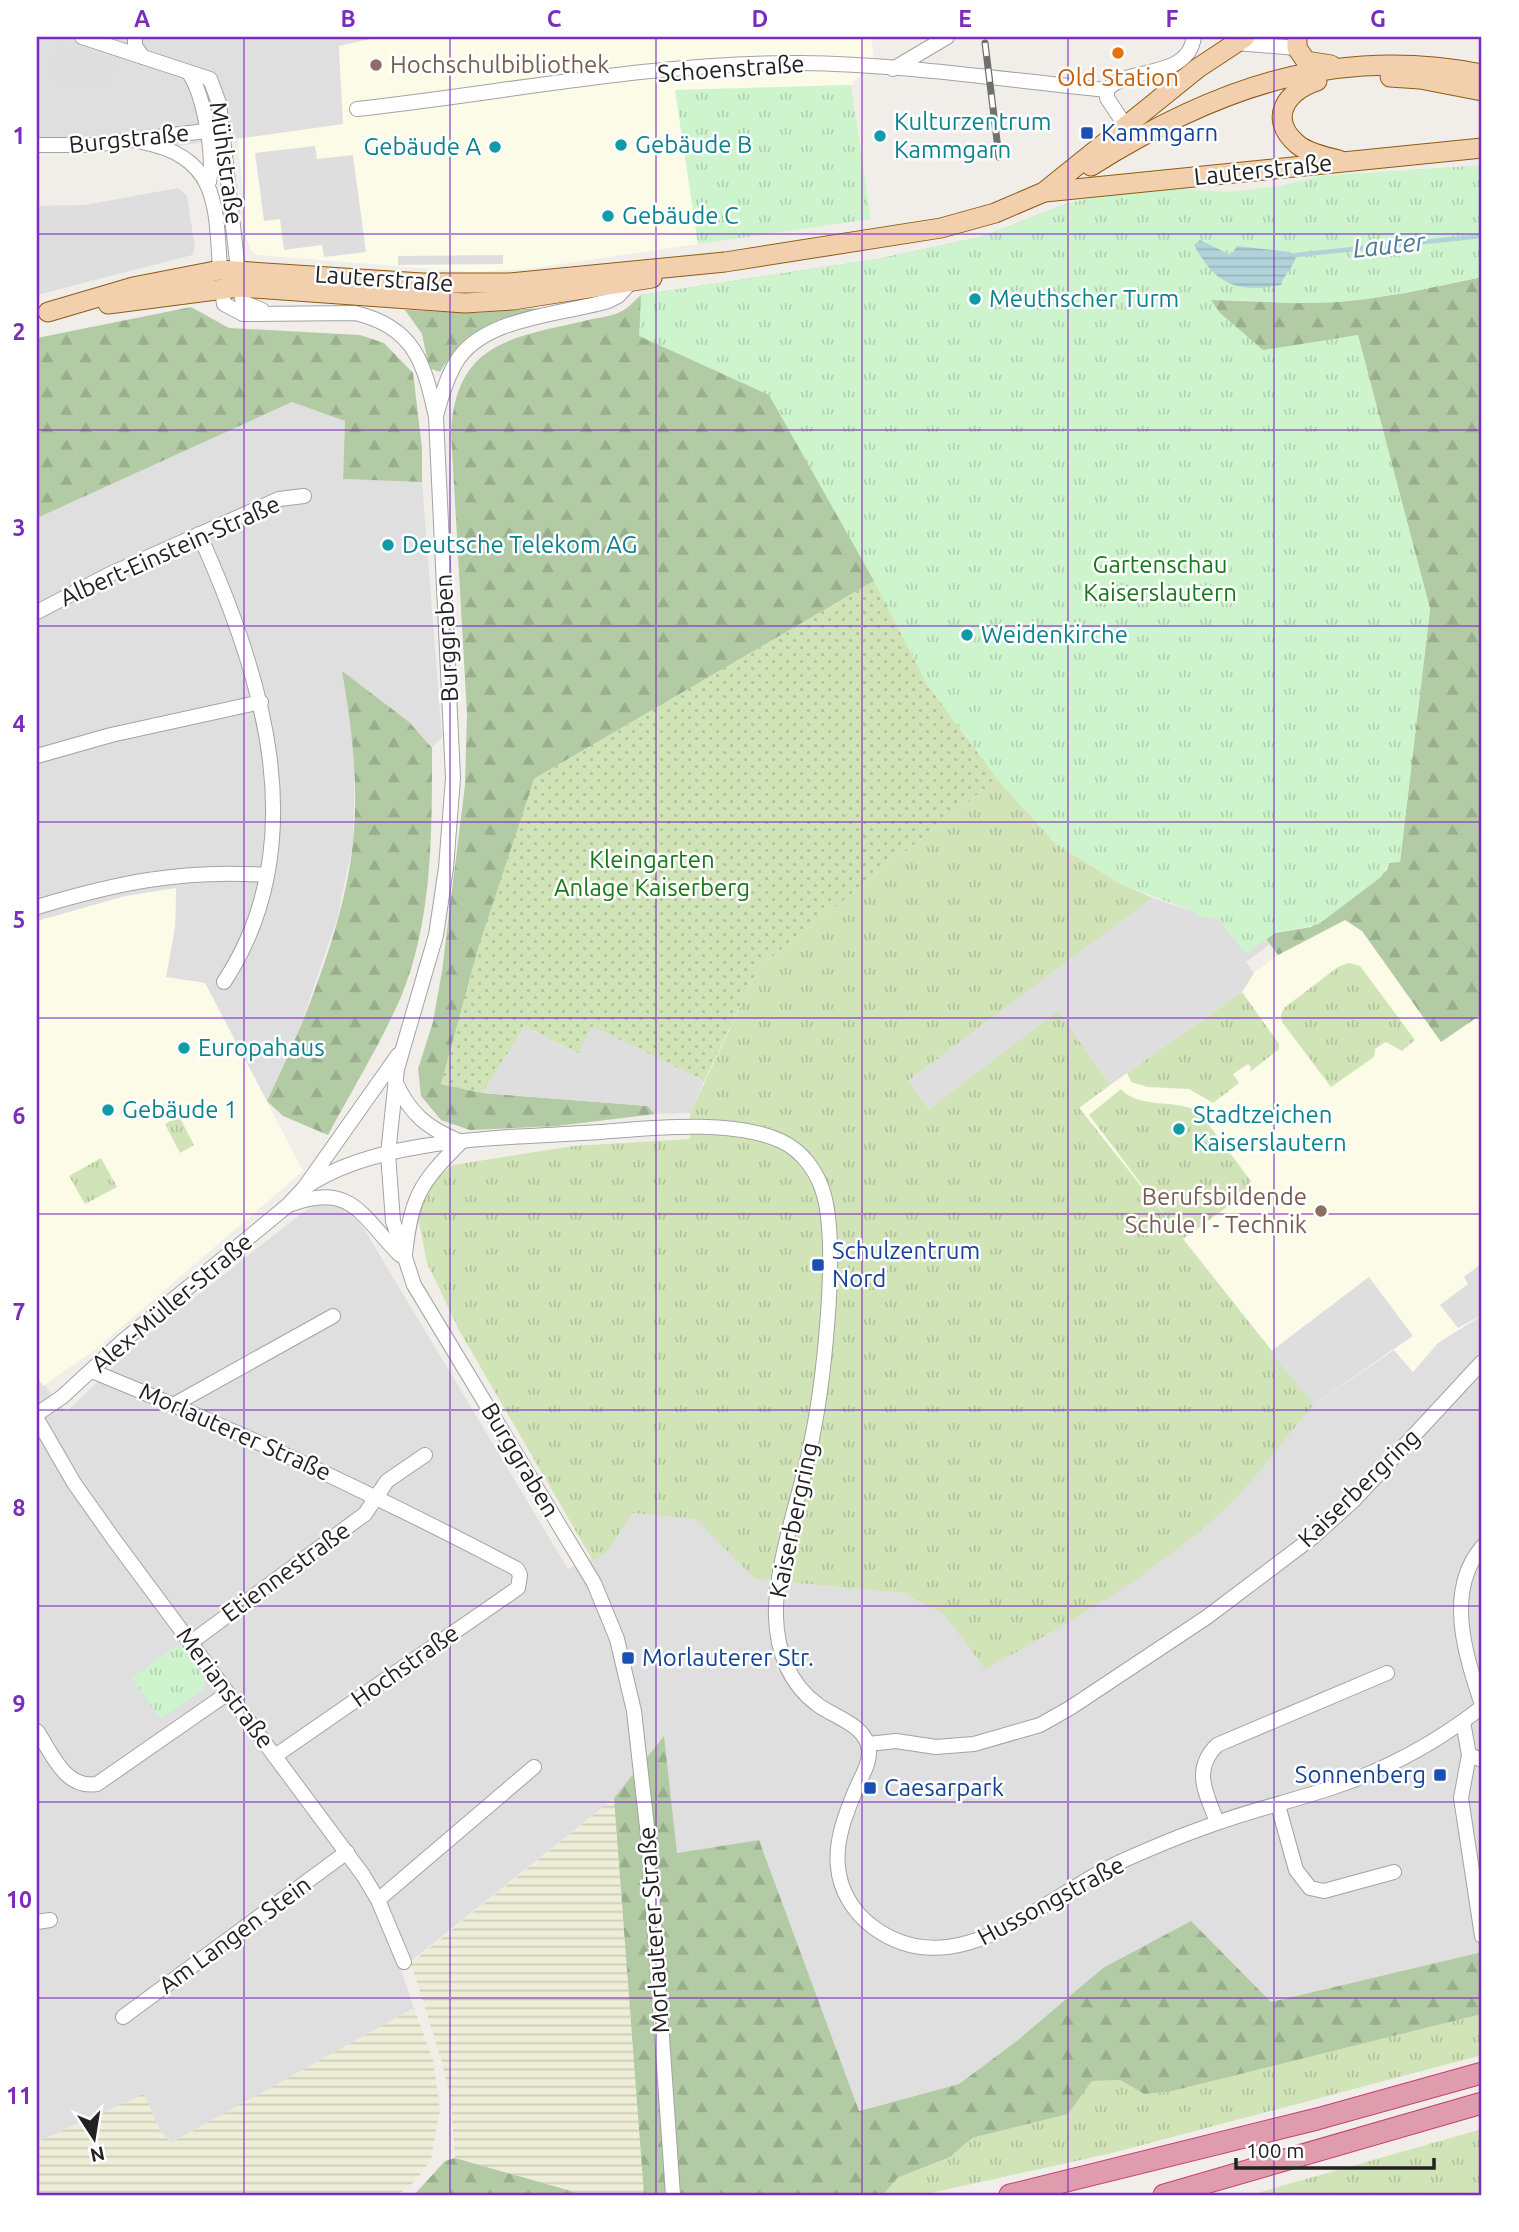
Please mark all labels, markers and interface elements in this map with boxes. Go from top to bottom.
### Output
text: A [134,6,150,31]
text: B [340,6,356,31]
text: C [547,6,562,31]
text: D [752,6,768,31]
text: E [958,6,972,31]
text: F [1166,6,1179,31]
text: G [1370,6,1386,31]
marker: Old Station [1110,45,1126,61]
street label: Schoenstraße [656,50,805,87]
place label: Hochschulbibliothek [390,51,609,78]
marker: Hochschulbibliothek [368,57,384,73]
place label: Old Station [1057,64,1179,91]
street label: Mühlstraße [205,100,248,226]
place label: Kulturzentrum Kammgarn [894,108,1052,163]
street label: Burgstraße [67,119,190,158]
place label: Kammgarn [1101,119,1218,146]
text: 1 [13,123,25,148]
marker: Kammgarn [1079,125,1095,141]
marker: Kulturzentrum Kammgarn [872,128,888,144]
place label: Gebäude B [635,131,752,158]
place label: Gebäude A [363,133,481,160]
marker: Gebäude B [613,137,629,153]
marker: Gebäude A [487,139,503,155]
street label: Lauterstraße [1192,149,1333,190]
place label: Gebäude C [622,202,739,229]
marker: Gebäude C [600,208,616,224]
water label: Lauter [1351,226,1428,263]
street label: Lauterstraße [314,260,454,297]
place label: Meuthscher Turm [989,285,1179,312]
marker: Meuthscher Turm [967,291,983,307]
text: 2 [13,319,25,344]
street label: Albert-Einstein-Straße [56,490,284,611]
text: 3 [13,515,25,540]
place label: Deutsche Telekom AG [402,531,638,558]
marker: Deutsche Telekom AG [380,537,396,553]
park label: Gartenschau Kaiserslautern [1083,551,1237,606]
street label: Burggraben [430,573,463,703]
place label: Weidenkirche [981,621,1128,648]
marker: Weidenkirche [959,627,975,643]
text: 4 [13,711,26,736]
park label: Kleingarten Anlage Kaiserberg [554,846,750,901]
text: 5 [13,907,25,932]
place label: Europahaus [198,1034,325,1061]
marker: Europahaus [176,1040,192,1056]
place label: Gebäude 1 [122,1096,238,1123]
place label: Stadtzeichen Kaiserslautern [1193,1101,1347,1156]
marker: Gebäude 1 [100,1102,116,1118]
text: 6 [13,1103,26,1128]
marker: Stadtzeichen Kaiserslautern [1171,1121,1187,1137]
place label: Berufsbildende Schule I - Technik [1125,1183,1307,1238]
marker: Berufsbildende Schule I - Technik [1313,1203,1329,1219]
street label: Alex-Müller-Straße [86,1228,257,1378]
place label: Schulzentrum Nord [832,1237,980,1292]
marker: Schulzentrum Nord [810,1257,826,1273]
text: 7 [13,1299,25,1324]
street label: Morlauterer Straße [135,1377,335,1486]
street label: Burggraben [476,1398,565,1522]
street label: Kaiserbergring [1292,1423,1425,1552]
street label: Kaiserbergring [764,1440,823,1600]
text: 8 [13,1495,25,1520]
street label: Etiennestraße [216,1516,355,1627]
street label: Hochstraße [346,1619,463,1712]
street label: Merianstraße [171,1622,280,1753]
place label: Morlauterer Str. [642,1644,814,1671]
marker: Morlauterer Str. [620,1650,636,1666]
text: 9 [13,1691,25,1716]
place label: Sonnenberg [1295,1761,1426,1788]
marker: Sonnenberg [1432,1767,1448,1783]
place label: Caesarpark [884,1774,1004,1801]
marker: Caesarpark [862,1780,878,1796]
street label: Morlauterer Straße [633,1826,674,2034]
street label: Hussongstraße [973,1851,1129,1950]
street label: Am Langen Stein [154,1870,316,1999]
text: 10 [6,1887,32,1912]
text: 11 [6,2083,32,2108]
north arrow [60,2102,130,2172]
scale bar [1236,2127,1433,2171]
text: 100 m [1246,2138,1304,2162]
text: N [88,2142,107,2167]

